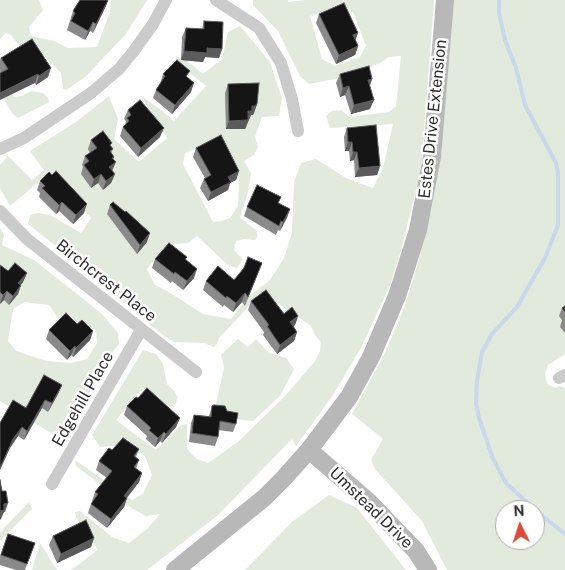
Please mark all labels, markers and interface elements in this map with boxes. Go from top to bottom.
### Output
street label: Estes Drive Extension [415,39,451,199]
street label: Birchcrest Place [52,236,160,326]
street label: Edgehill Place [48,348,118,450]
street label: Umstead Drive [325,463,417,553]
north arrow [495,500,545,550]
text: N [513,503,525,519]

